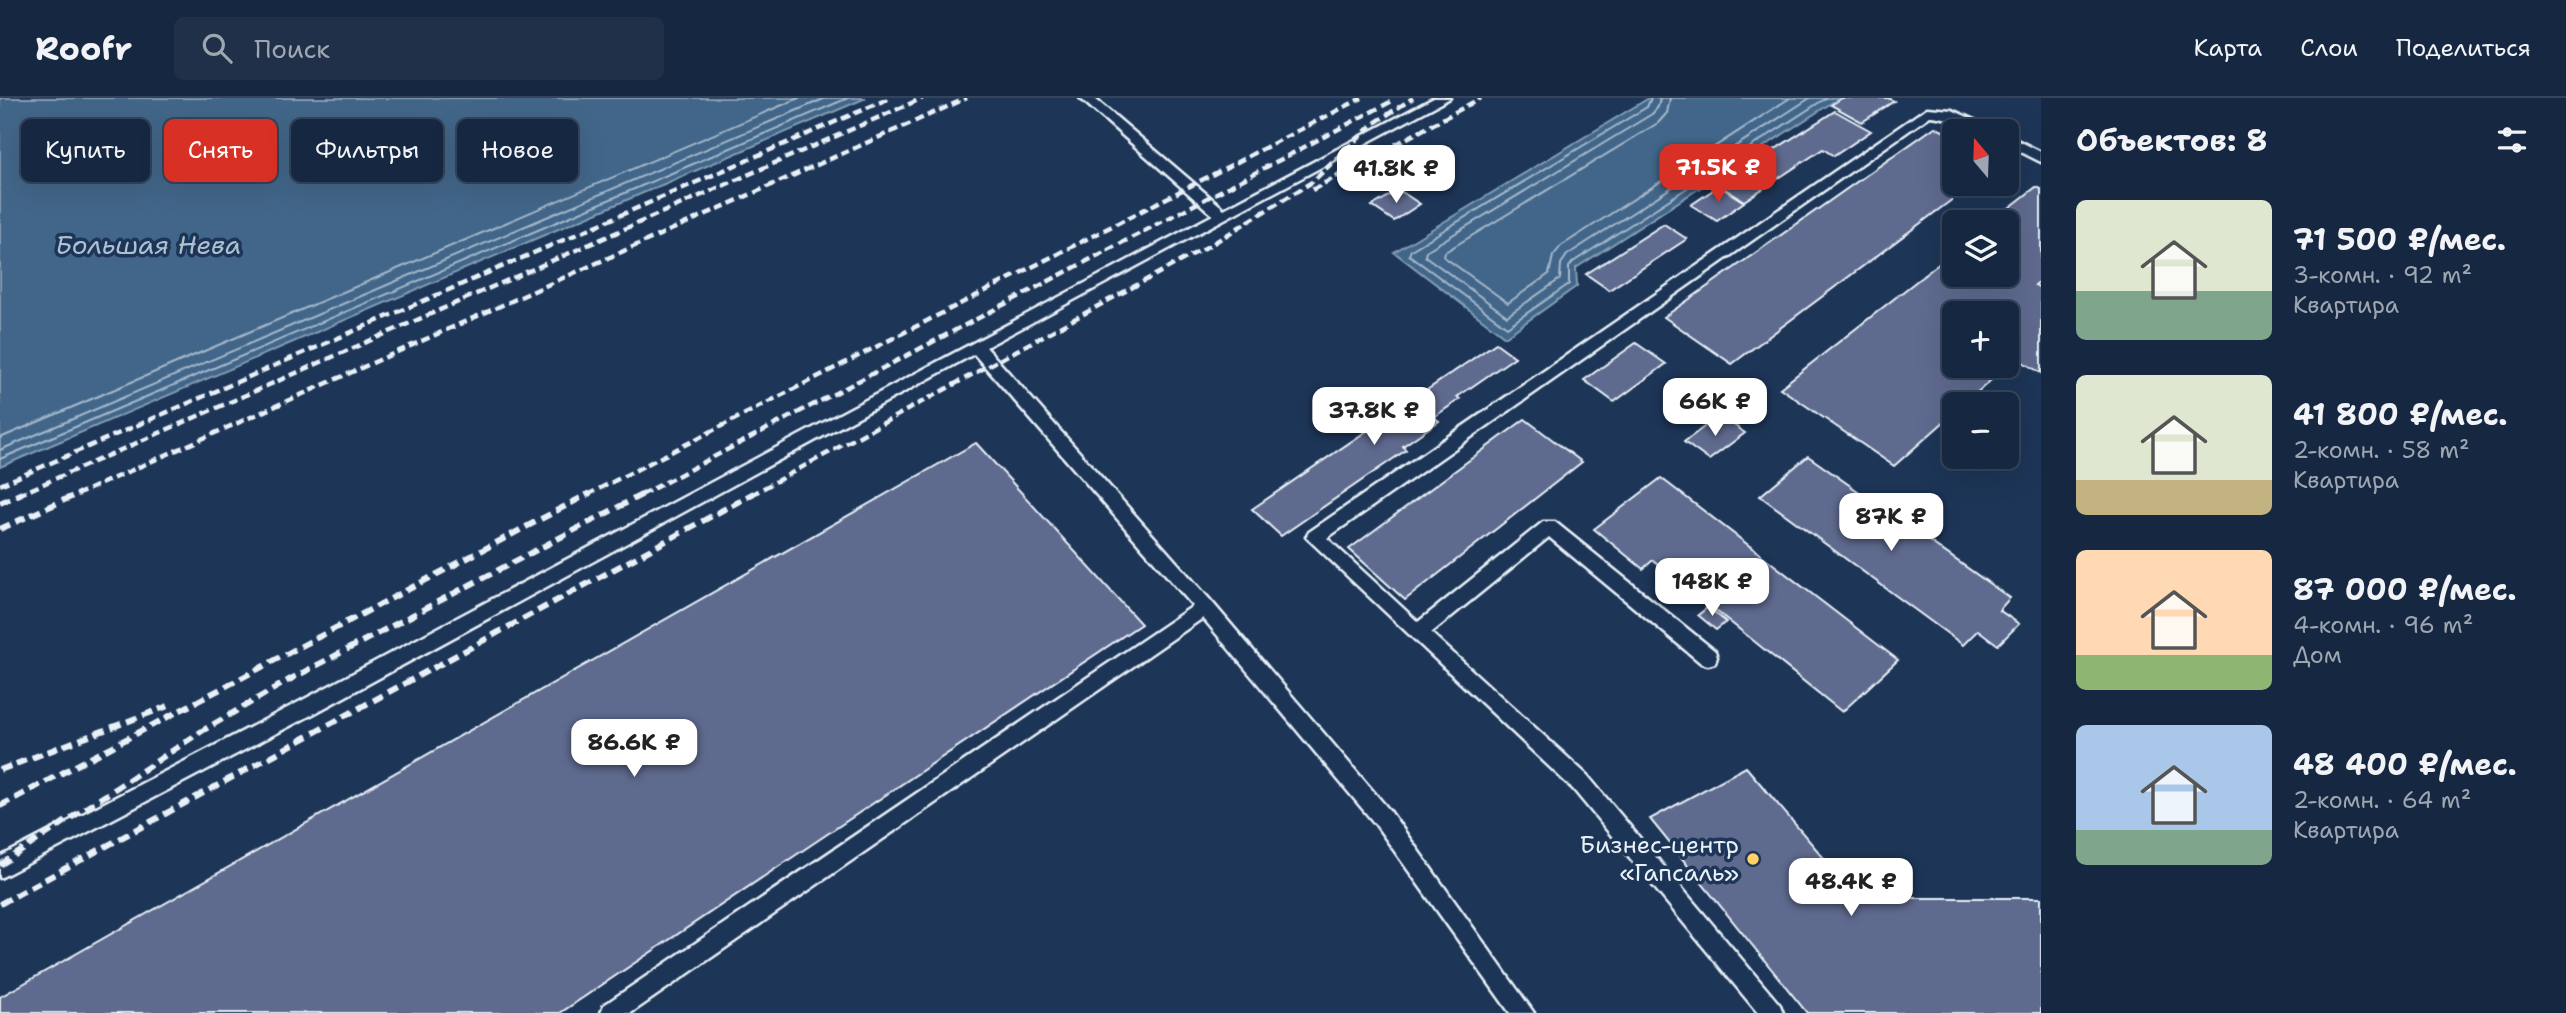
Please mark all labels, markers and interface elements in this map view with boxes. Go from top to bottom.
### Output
search box [174,17,664,80]
text: Roofr [35,26,132,71]
icon: search [198,29,236,67]
text: Поиск [254,31,330,66]
text: Карта [2194,32,2262,64]
text: Слои [2300,32,2358,64]
text: Поделиться [2396,32,2531,64]
chip: Купить [21,119,150,182]
chip: Снять [164,119,277,182]
chip: Фильтры [291,119,443,182]
chip: Новое [457,119,578,182]
north arrow [1942,119,2020,196]
map controls [1942,119,2019,469]
text: Объектов: 8 [2076,120,2268,161]
icon: filters [2493,121,2531,159]
pin: 71.5K ₽ [1653,144,1783,204]
pin: 41.8K ₽ [1331,146,1461,205]
text: 71.5K ₽ [1675,152,1761,182]
text: 41.8K ₽ [1353,153,1439,183]
button: layers [1942,210,2019,287]
text: 71 500 ₽/мес. [2293,219,2506,260]
water label: Большая Нева [55,227,241,262]
icon: home [2132,228,2216,312]
text: 3-комн. · 92 m² [2293,260,2472,290]
text: Квартира [2293,290,2399,320]
button: + [1942,301,2019,378]
pin: 66K ₽ [1666,378,1764,438]
text: 66K ₽ [1679,386,1751,416]
pin: 37.8K ₽ [1309,388,1439,447]
button: − [1942,392,2019,469]
text: 41 800 ₽/мес. [2293,394,2508,435]
text: 37.8K ₽ [1328,395,1420,425]
icon: home [2132,403,2216,487]
text: 2-комн. · 58 m² [2293,435,2470,465]
text: Квартира [2293,465,2399,495]
pin: 87K ₽ [1842,494,1940,553]
text: 87K ₽ [1855,501,1927,531]
pin: 148K ₽ [1655,559,1769,618]
text: 148K ₽ [1671,566,1753,596]
text: 87 000 ₽/мес. [2293,569,2517,610]
icon: home [2132,578,2216,662]
text: 4-комн. · 96 m² [2293,610,2473,640]
text: Дом [2293,640,2342,670]
pin: 86.6K ₽ [569,720,699,779]
text: 86.6K ₽ [587,727,681,757]
text: 48 400 ₽/мес. [2293,744,2517,785]
icon: home [2132,753,2216,837]
text: 2-комн. · 64 m² [2293,785,2471,815]
text: Квартира [2293,815,2399,845]
place label: Бизнес-центр «Гапсаль» [1580,829,1739,889]
marker: Бизнес-центр «Гапсаль» [1745,851,1761,867]
pin: 48.4K ₽ [1786,858,1916,918]
text: 48.4K ₽ [1805,866,1897,896]

